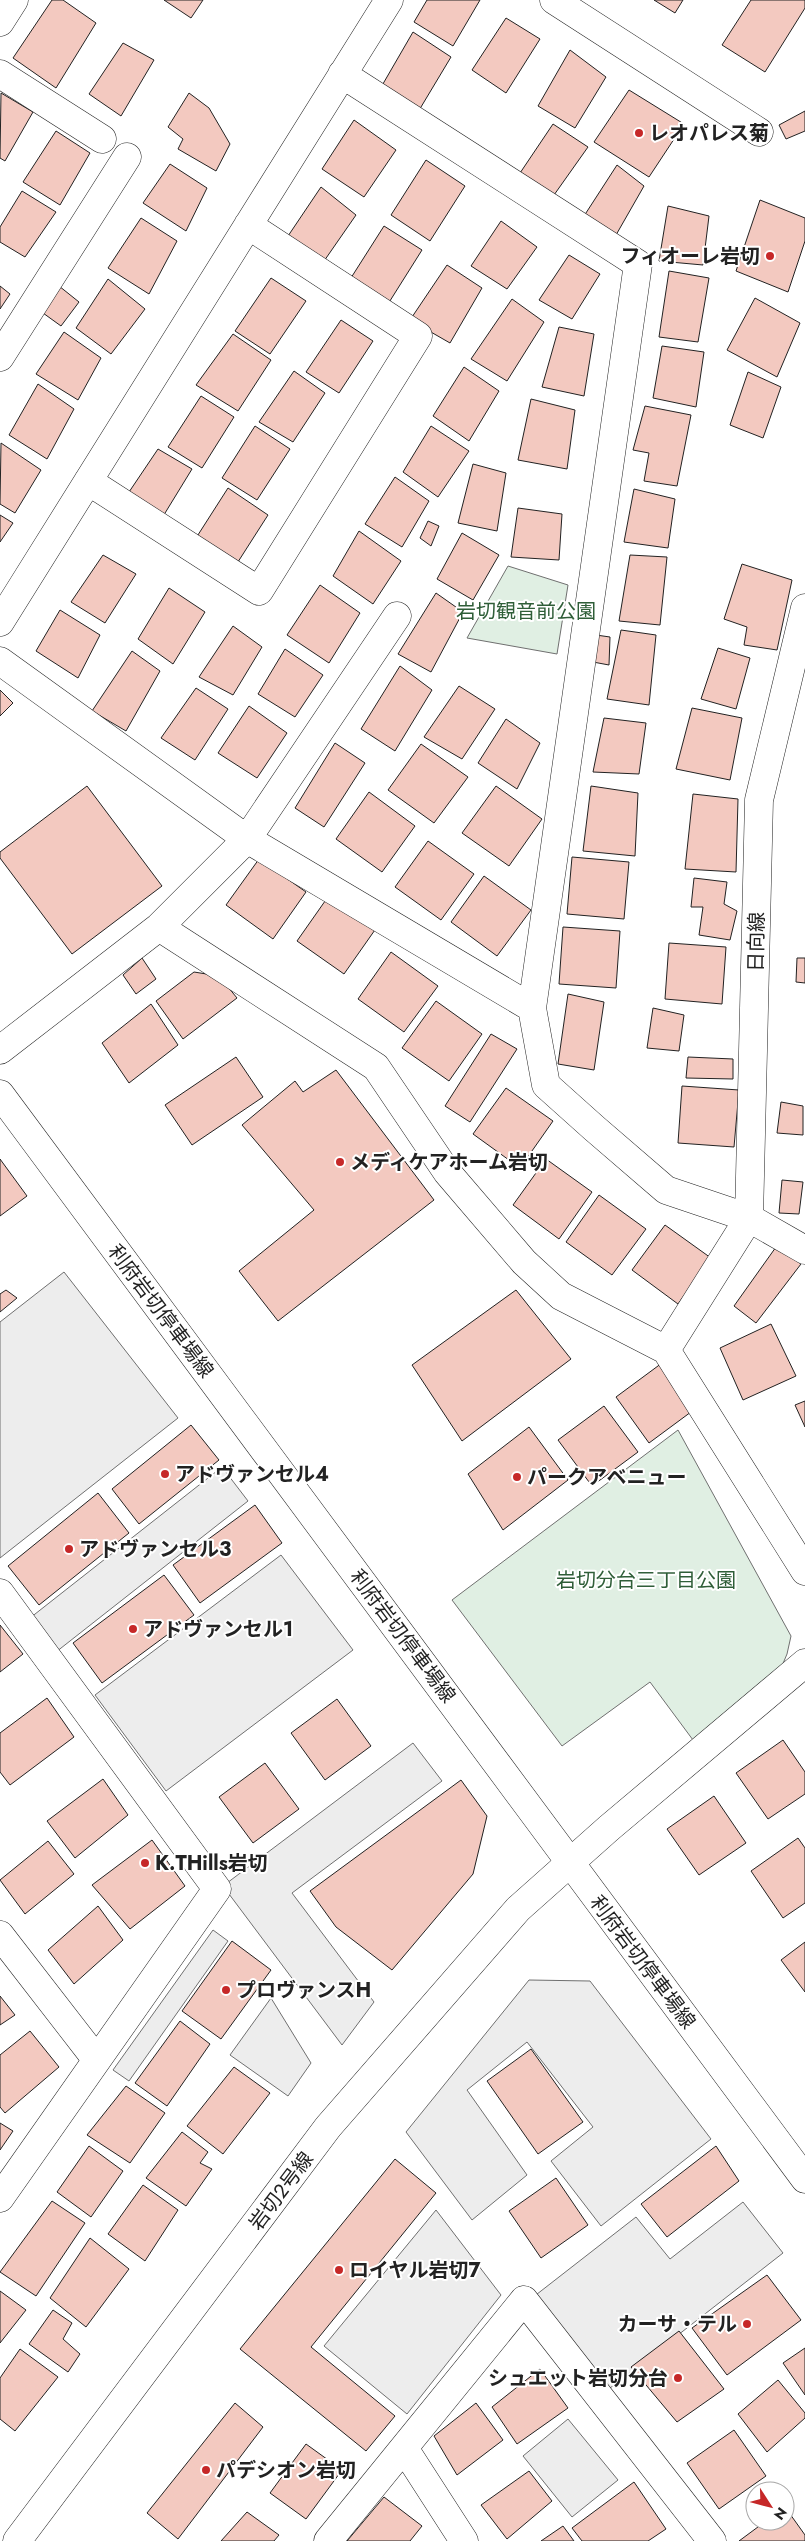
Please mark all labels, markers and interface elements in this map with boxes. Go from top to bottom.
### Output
place label: レオパレス菊 [649,119,769,148]
marker: レオパレス菊 [633,127,645,139]
place label: フィオーレ岩切 [620,242,760,271]
marker: フィオーレ岩切 [764,250,776,262]
park label: 岩切観音前公園 [456,597,596,626]
street label: 日向線 [741,912,772,972]
place label: メディケアホーム岩切 [350,1148,548,1177]
marker: メディケアホーム岩切 [334,1156,346,1168]
street label: 利府岩切停車場線 [101,1239,220,1384]
place label: アドヴァンセル4 [175,1460,329,1489]
place label: パークアベニュー [527,1463,687,1492]
marker: アドヴァンセル4 [159,1468,171,1480]
marker: パークアベニュー [511,1471,523,1483]
place label: アドヴァンセル3 [79,1535,231,1564]
marker: アドヴァンセル3 [63,1543,75,1555]
street label: 利府岩切停車場線 [343,1564,462,1709]
park label: 岩切分台三丁目公園 [556,1566,736,1595]
place label: アドヴァンセル1 [143,1615,293,1644]
marker: アドヴァンセル1 [127,1623,139,1635]
place label: K.THills岩切 [155,1849,268,1878]
marker: K.THills岩切 [139,1857,151,1869]
street label: 利府岩切停車場線 [583,1890,702,2035]
place label: プロヴァンスH [236,1976,371,2005]
marker: プロヴァンスH [220,1984,232,1996]
street label: 岩切２号線 [242,2146,321,2237]
place label: ロイヤル岩切7 [349,2256,481,2285]
marker: ロイヤル岩切7 [333,2264,345,2276]
place label: カーサ・テル [617,2310,737,2339]
marker: カーサ・テル [741,2318,753,2330]
place label: シュエット岩切分台 [488,2364,668,2393]
marker: シュエット岩切分台 [672,2372,684,2384]
place label: パデシオン岩切 [216,2456,356,2485]
marker: パデシオン岩切 [200,2464,212,2476]
north arrow [745,2481,795,2531]
text: N [769,2503,792,2524]

